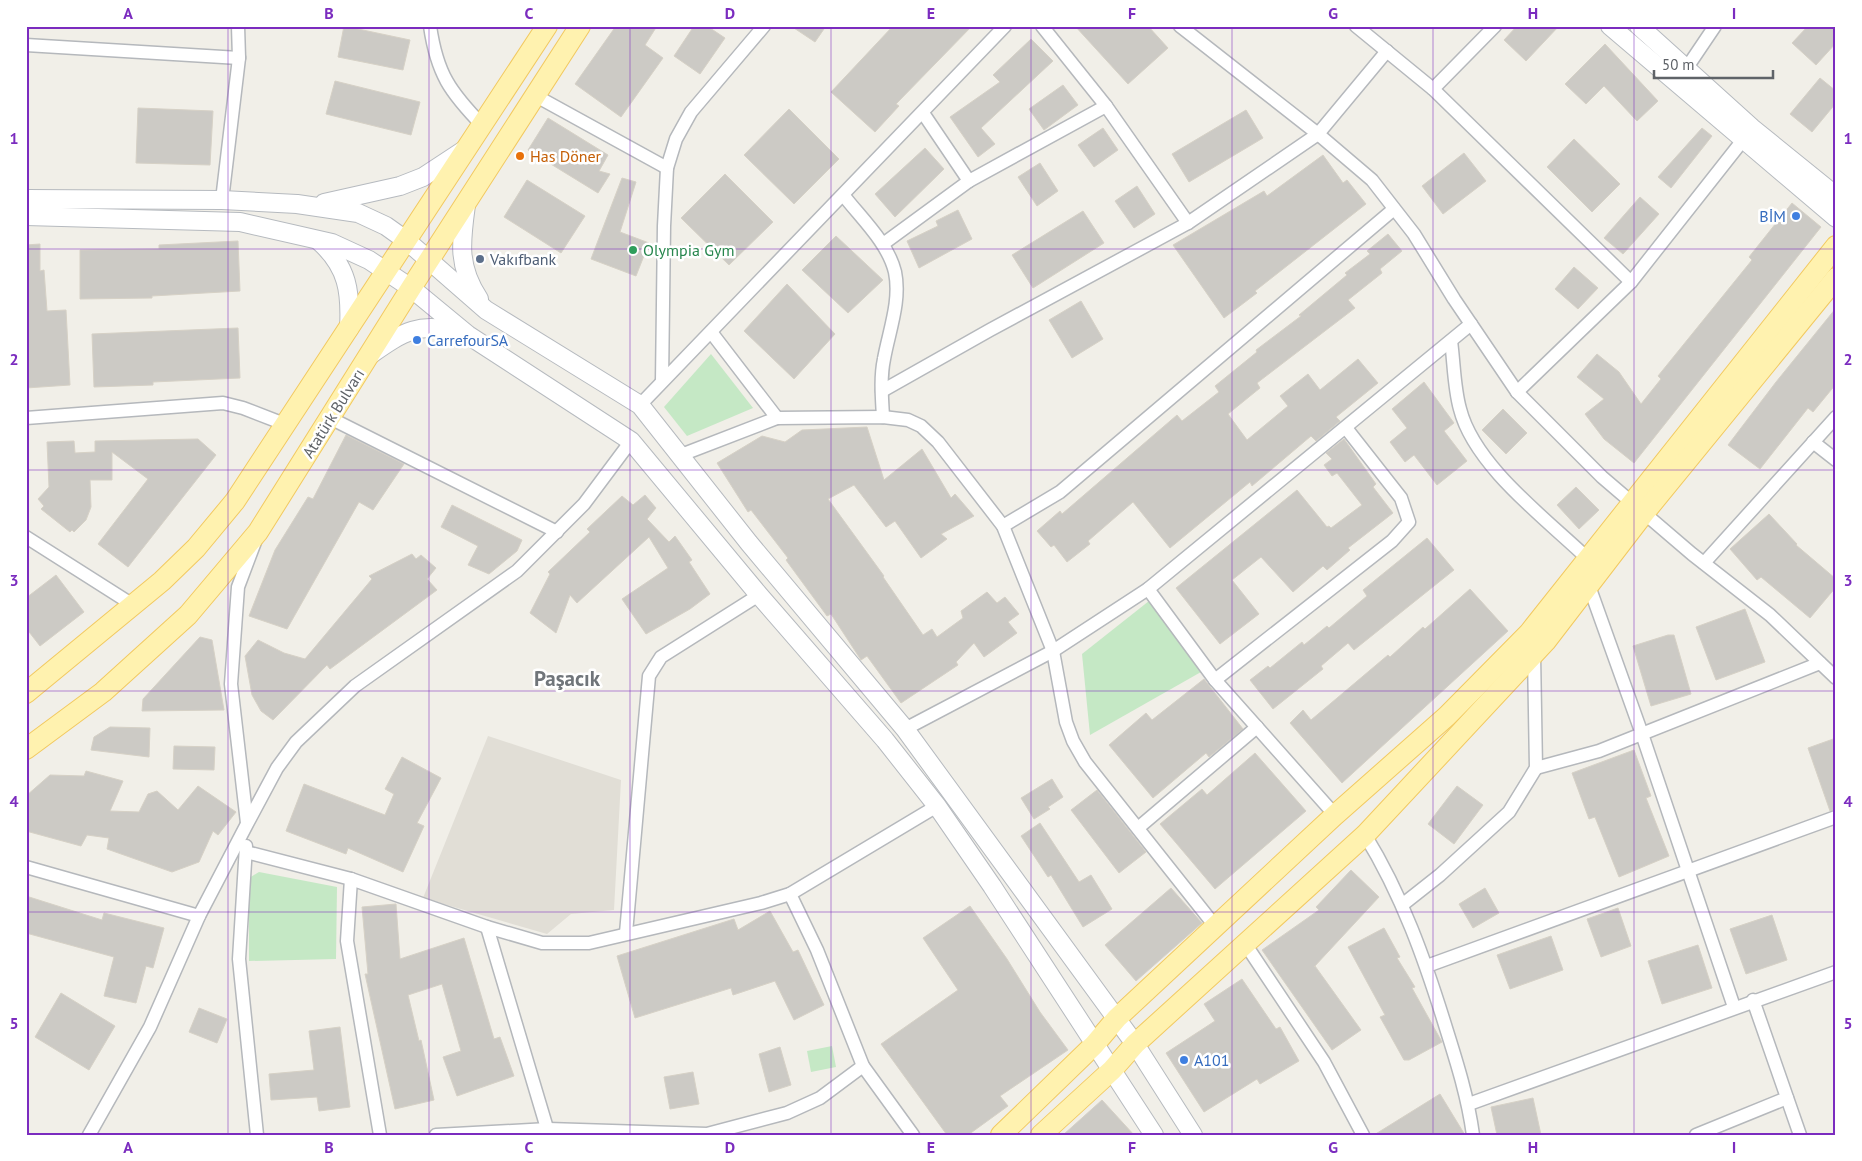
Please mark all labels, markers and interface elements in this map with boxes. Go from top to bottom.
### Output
text: A [123,3,133,23]
text: B [324,3,334,23]
text: C [525,3,534,23]
text: D [725,3,735,23]
text: E [927,3,935,23]
text: F [1128,3,1136,23]
text: G [1328,3,1338,23]
text: H [1528,3,1538,23]
text: I [1732,3,1736,23]
scale bar [1654,48,1773,80]
text: 50 m [1662,55,1695,74]
text: 1 [9,128,19,148]
text: 1 [1843,128,1853,148]
place label: Has Döner [530,146,602,166]
marker: Has Döner [514,150,526,162]
place label: BİM [1759,206,1786,226]
marker: BİM [1790,210,1802,222]
place label: Olympia Gym [643,240,734,260]
marker: Olympia Gym [627,244,639,256]
place label: Vakıfbank [489,249,557,269]
marker: Vakıfbank [474,253,486,265]
place label: CarrefourSA [427,330,509,350]
marker: CarrefourSA [411,334,423,346]
text: 2 [9,349,19,369]
text: 2 [1843,349,1853,369]
street label: Atatürk Bulvarı [298,365,368,461]
text: 3 [9,570,19,590]
text: 3 [1843,570,1853,590]
district label: Paşacık [534,665,601,692]
text: 4 [9,791,19,811]
text: 4 [1843,791,1853,811]
text: 5 [9,1013,19,1033]
text: 5 [1843,1013,1853,1033]
place label: A101 [1194,1050,1230,1070]
marker: A101 [1178,1054,1190,1066]
text: A [123,1137,133,1157]
text: B [324,1137,334,1157]
text: C [525,1137,534,1157]
text: D [725,1137,735,1157]
text: E [927,1137,935,1157]
text: F [1128,1137,1136,1157]
text: G [1328,1137,1338,1157]
text: H [1528,1137,1538,1157]
text: I [1732,1137,1736,1157]

